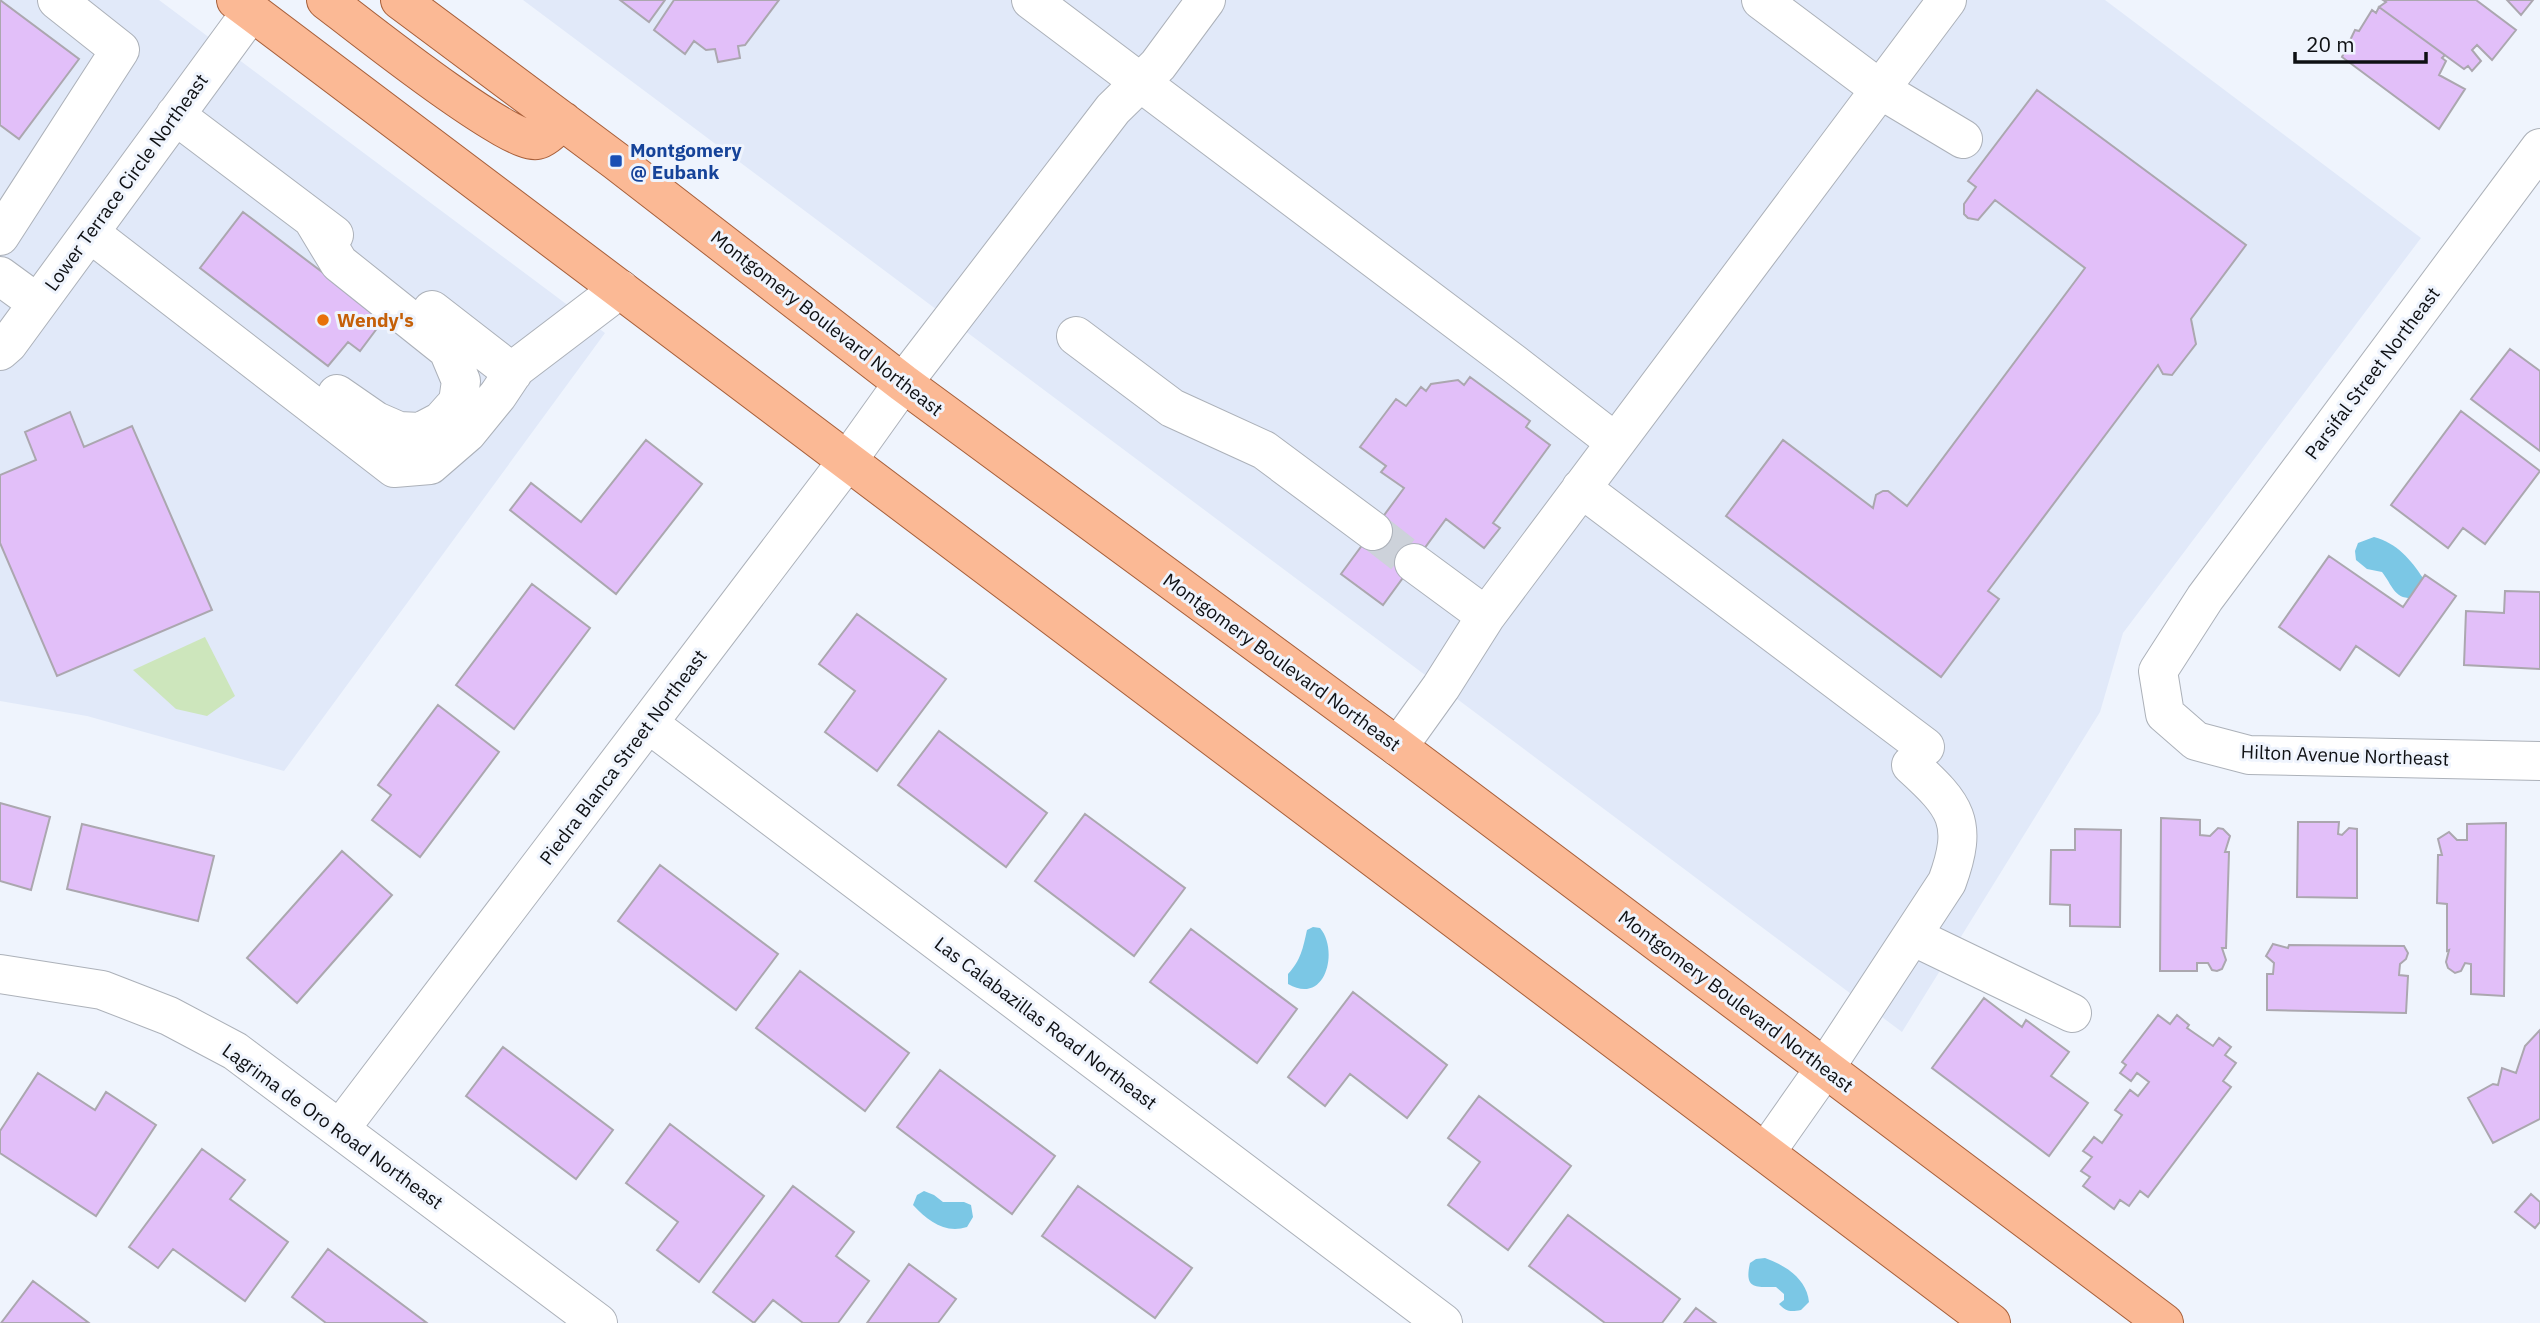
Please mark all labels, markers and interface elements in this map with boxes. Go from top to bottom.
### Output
scale bar [2295,21,2426,65]
text: 20 m [2306,30,2355,58]
street label: Lower Terrace Circle Northeast [39,69,213,295]
place label: Montgomery @ Eubank [630,138,742,184]
marker: Montgomery @ Eubank [608,153,624,169]
street label: Montgomery Boulevard Northeast [706,225,948,421]
street label: Parsifal Street Northeast [2299,282,2445,464]
place label: Wendy's [337,308,414,332]
marker: Wendy's [315,312,331,328]
street label: Montgomery Boulevard Northeast [1158,568,1406,756]
street label: Piedra Blanca Street Northeast [534,645,712,869]
street label: Hilton Avenue Northeast [2240,739,2450,771]
street label: Montgomery Boulevard Northeast [1614,905,1858,1097]
street label: Las Calabazillas Road Northeast [930,931,1162,1115]
street label: Lagrima de Oro Road Northeast [218,1038,448,1214]

